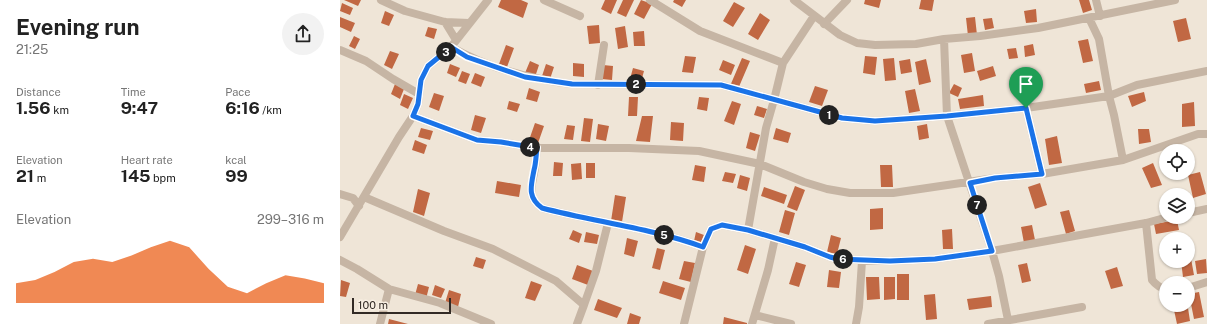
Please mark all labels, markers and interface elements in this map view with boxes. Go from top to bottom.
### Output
button: share [282,13,324,55]
text: Evening run [16,14,140,40]
text: 21:25 [16,42,48,57]
pin: 3 [436,42,456,62]
text: 3 [442,46,450,58]
pin [1009,67,1043,108]
icon: arrive [1015,73,1037,95]
pin: 2 [626,74,646,94]
text: 2 [633,78,640,90]
text: Distance [16,86,61,98]
text: Time [121,86,146,98]
text: Pace [225,86,250,98]
text: 1.56 [16,98,51,118]
text: 9:47 [121,98,158,118]
text: 6:16 [225,98,260,118]
text: km [51,104,69,116]
text: /km [260,104,282,116]
pin: 1 [819,105,839,125]
text: 1 [827,109,831,121]
pin: 4 [520,137,540,157]
text: 4 [526,141,534,153]
map controls [1159,144,1195,312]
button: locate [1159,144,1195,180]
text: Elevation [16,154,63,166]
text: Heart rate [121,154,173,166]
text: kcal [225,154,247,166]
text: 21 [16,166,34,186]
text: 145 [121,166,150,186]
text: 99 [225,166,248,186]
text: m [34,172,46,184]
text: bpm [150,172,176,184]
button: layers [1159,188,1195,224]
pin: 7 [967,195,987,215]
text: 7 [974,199,980,211]
text: Elevation [16,212,71,227]
text: 299–316 m [257,212,324,227]
pin: 5 [654,225,674,245]
text: 5 [660,229,668,241]
button: + [1159,232,1195,268]
pin: 6 [833,249,853,269]
text: 6 [839,253,847,265]
button: − [1159,276,1195,312]
scale bar [352,296,451,315]
text: 100 m [358,299,388,311]

